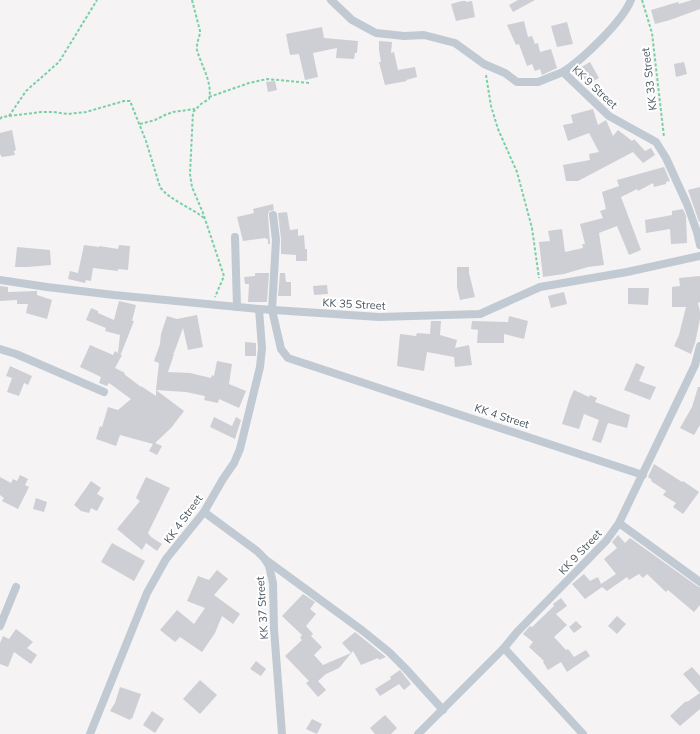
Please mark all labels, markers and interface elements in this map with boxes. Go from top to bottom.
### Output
street label: KK 33 Street [638,47,660,111]
street label: KK 9 Street [569,63,621,112]
street label: KK 35 Street [322,295,386,313]
street label: KK 4 Street [473,401,531,431]
street label: KK 4 Street [161,492,205,546]
street label: KK 9 Street [556,526,605,578]
street label: KK 37 Street [253,576,271,640]

